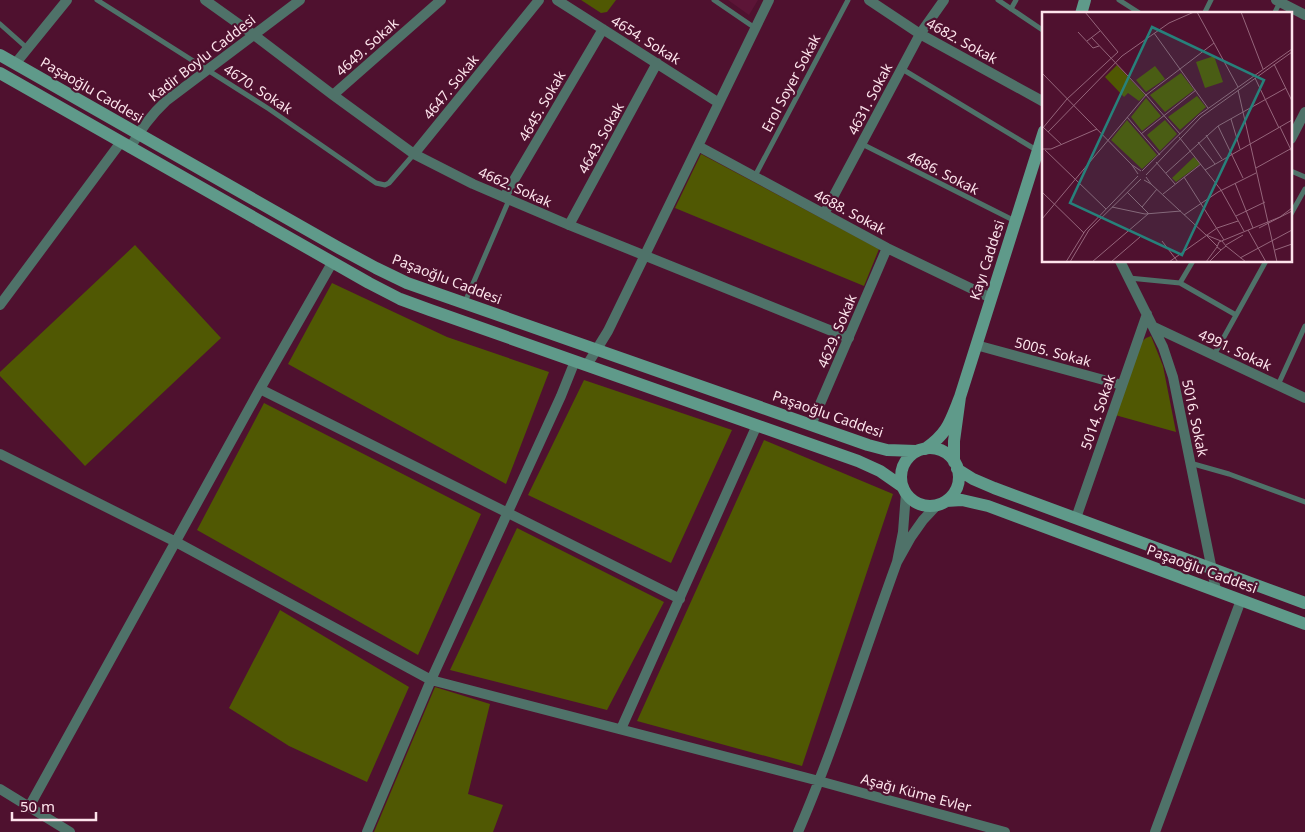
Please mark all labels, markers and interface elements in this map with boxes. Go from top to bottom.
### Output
street label: Kadir Boylu Caddesi [144,10,259,105]
street label: 4654. Sokak [608,11,685,69]
inset map [1042,12,1292,262]
street label: 4649. Sokak [331,13,403,80]
street label: 4682. Sokak [923,13,1002,68]
street label: Erol Soyer Sokak [757,30,825,135]
street label: 4647. Sokak [419,50,483,123]
street label: Paşaoğlu Caddesi [37,52,147,127]
street label: 4670. Sokak [220,59,297,118]
street label: 4631. Sokak [843,59,897,138]
street label: 4645. Sokak [514,67,570,144]
street label: 4643. Sokak [573,98,628,177]
street label: 4686. Sokak [904,146,983,199]
street label: 4662. Sokak [476,162,555,211]
street label: 4688. Sokak [811,185,890,239]
street label: Kayı Caddesi [965,217,1008,302]
street label: Paşaoğlu Caddesi [390,249,505,308]
street label: 4629. Sokak [812,291,861,371]
street label: 4991. Sokak [1196,324,1275,375]
street label: 5005. Sokak [1013,332,1094,371]
street label: 5014. Sokak [1076,371,1119,452]
street label: 5016. Sokak [1178,378,1213,459]
street label: Paşaoğlu Caddesi [770,386,886,441]
street label: Paşaoğlu Caddesi [1144,540,1260,597]
street label: Aşağı Küme Evler [859,769,974,816]
scale bar [12,790,96,822]
text: 50 m [20,796,55,816]

